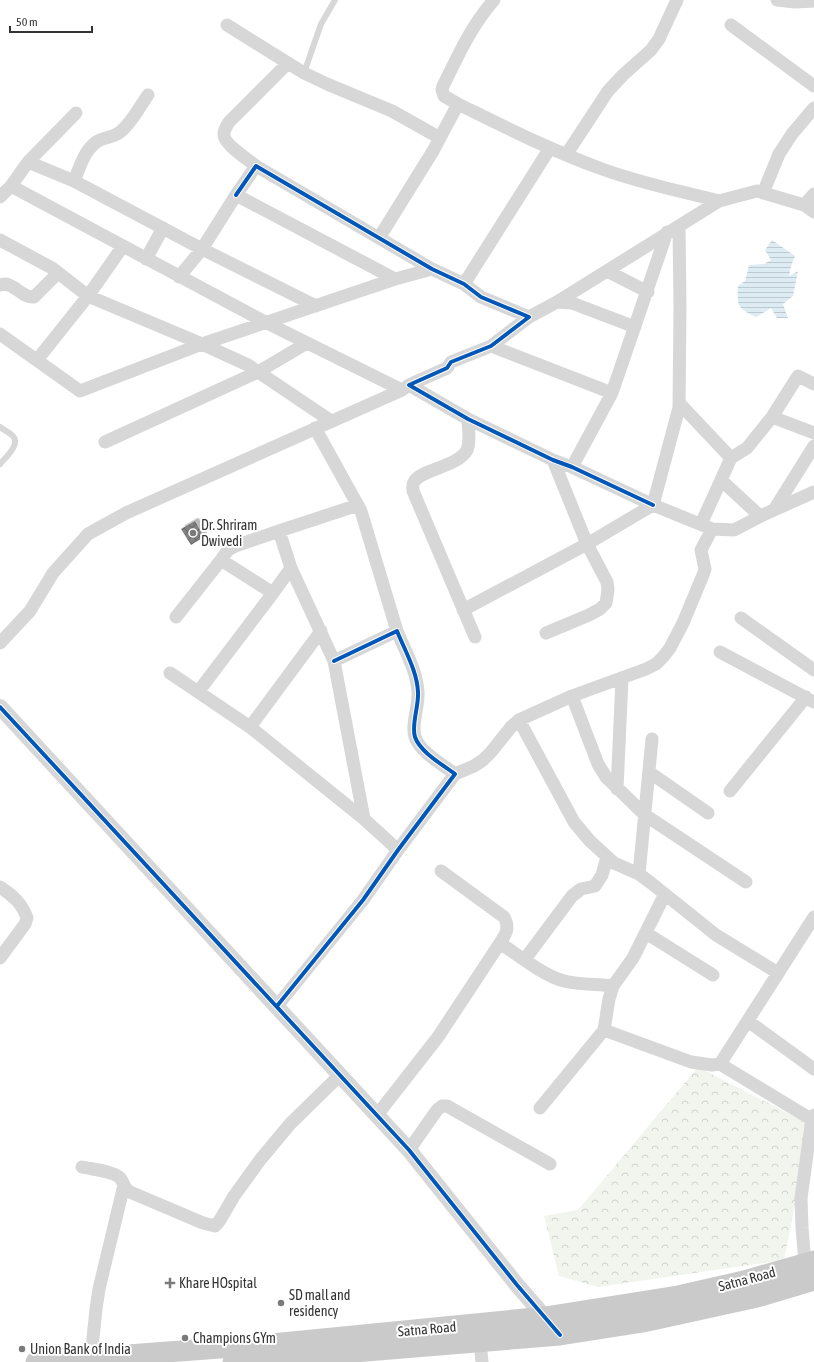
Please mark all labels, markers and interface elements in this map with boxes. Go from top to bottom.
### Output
scale bar [10,8,92,34]
text: 50 m [16,15,38,29]
place label: Dr. Shriram Dwivedi [201,517,257,549]
marker: Dr. Shriram Dwivedi [188,528,198,538]
street label: Satna Road [717,1264,777,1294]
place label: Khare HOspital [179,1275,257,1291]
marker: Khare HOspital [164,1277,176,1289]
place label: SD mall and residency [289,1287,351,1319]
marker: SD mall and residency [276,1298,286,1308]
street label: Satna Road [397,1318,457,1340]
place label: Champions GYm [193,1330,276,1346]
marker: Champions GYm [180,1333,190,1343]
place label: Union Bank of India [30,1341,131,1357]
marker: Union Bank of India [17,1344,27,1354]

